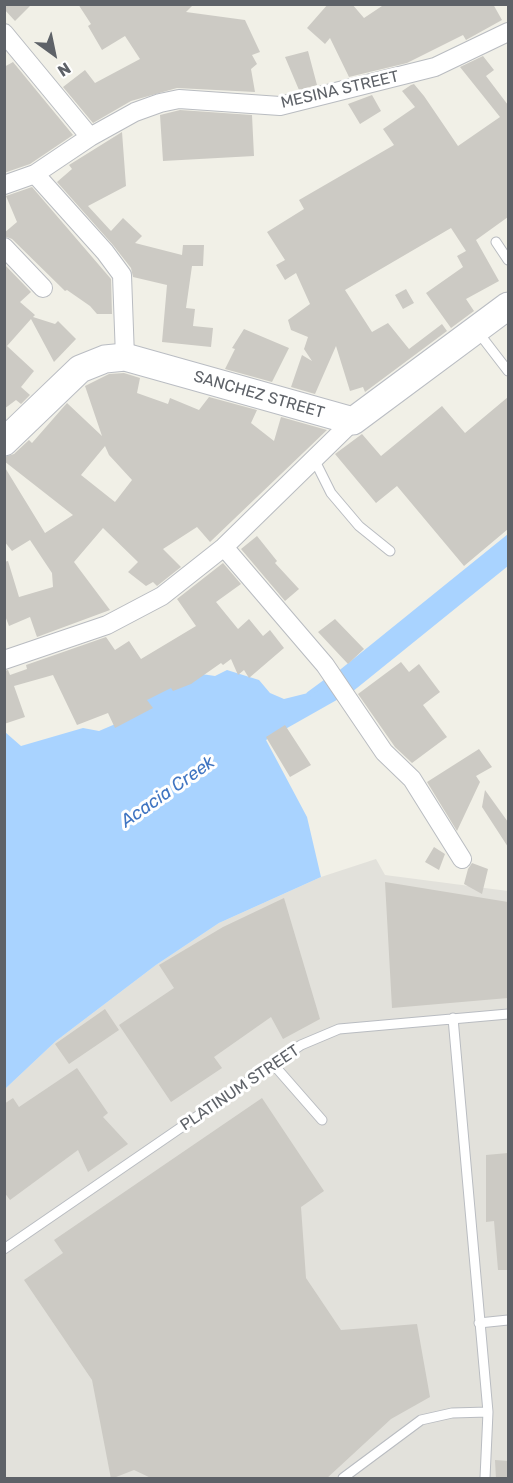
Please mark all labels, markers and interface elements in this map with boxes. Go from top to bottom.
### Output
north arrow [24,24,84,84]
text: N [54,58,74,81]
street label: MESINA STREET [279,67,401,113]
street label: SANCHEZ STREET [191,367,327,423]
water label: Acacia Creek [117,752,219,832]
street label: PLATINUM STREET [177,1041,303,1135]

